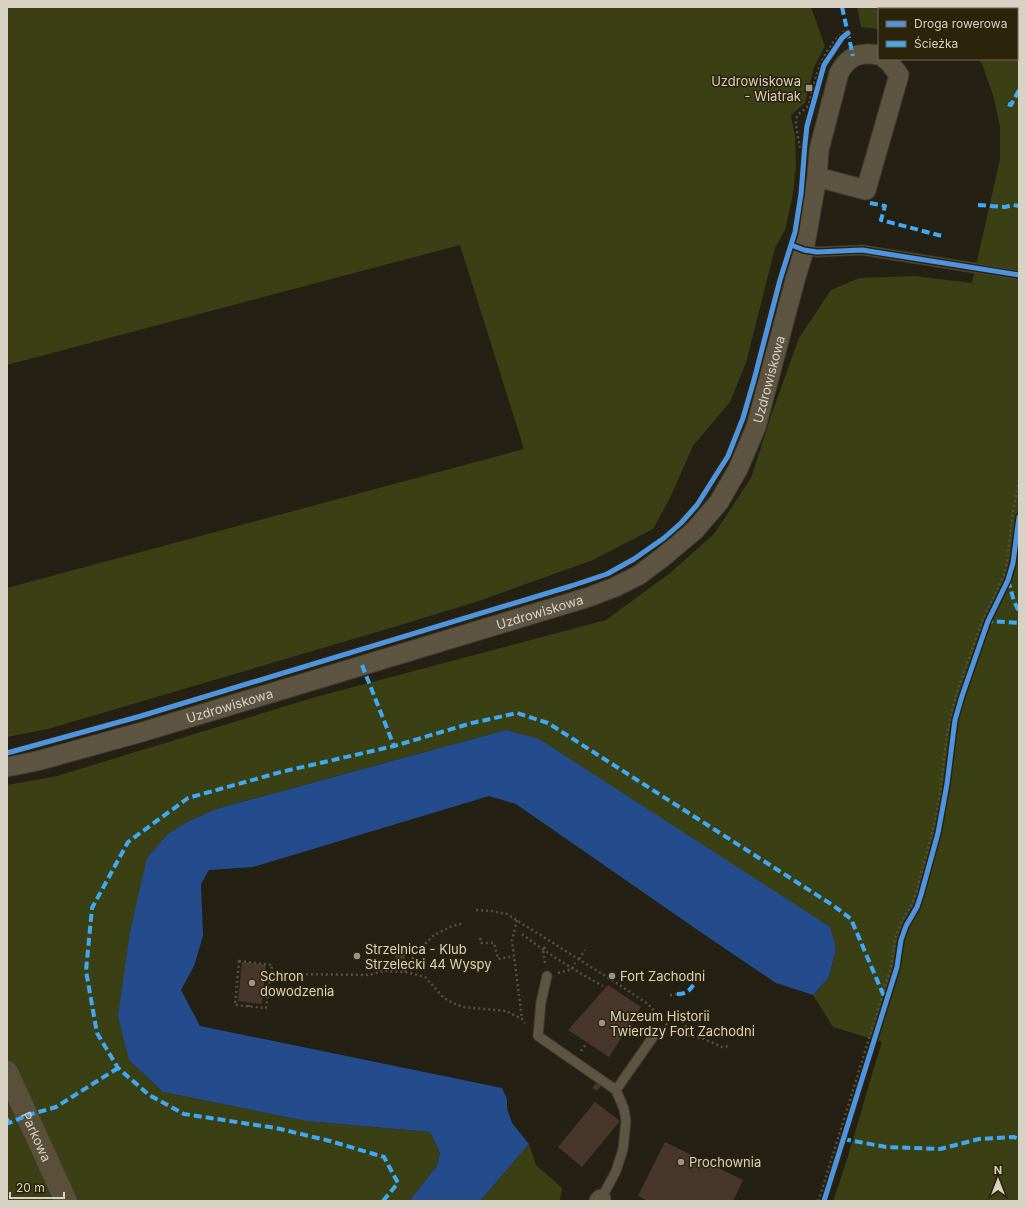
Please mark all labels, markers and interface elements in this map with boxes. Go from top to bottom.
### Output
legend [878,8,1018,60]
text: Droga rowerowa [914,16,1007,31]
text: Ścieżka [914,36,958,51]
place label: Uzdrowiskowa - Wiatrak [711,73,801,104]
marker: Uzdrowiskowa - Wiatrak [804,83,814,93]
street label: Uzdrowiskowa [749,334,788,425]
street label: Uzdrowiskowa [494,591,585,633]
street label: Uzdrowiskowa [184,685,275,726]
place label: Strzelnica - Klub Strzelecki 44 Wyspy [365,941,492,972]
marker: Strzelnica - Klub Strzelecki 44 Wyspy [352,951,362,961]
place label: Schron dowodzenia [260,968,334,999]
place label: Fort Zachodni [620,968,705,984]
marker: Fort Zachodni [607,971,617,981]
marker: Schron dowodzenia [247,978,257,988]
place label: Muzeum Historii Twierdzy Fort Zachodni [610,1008,755,1039]
marker: Muzeum Historii Twierdzy Fort Zachodni [597,1018,607,1028]
street label: Parkowa [18,1109,55,1164]
place label: Prochownia [689,1154,761,1170]
marker: Prochownia [676,1157,686,1167]
north arrow [978,1160,1018,1200]
text: N [994,1163,1002,1177]
scale bar [10,1174,64,1200]
text: 20 m [16,1180,45,1195]

